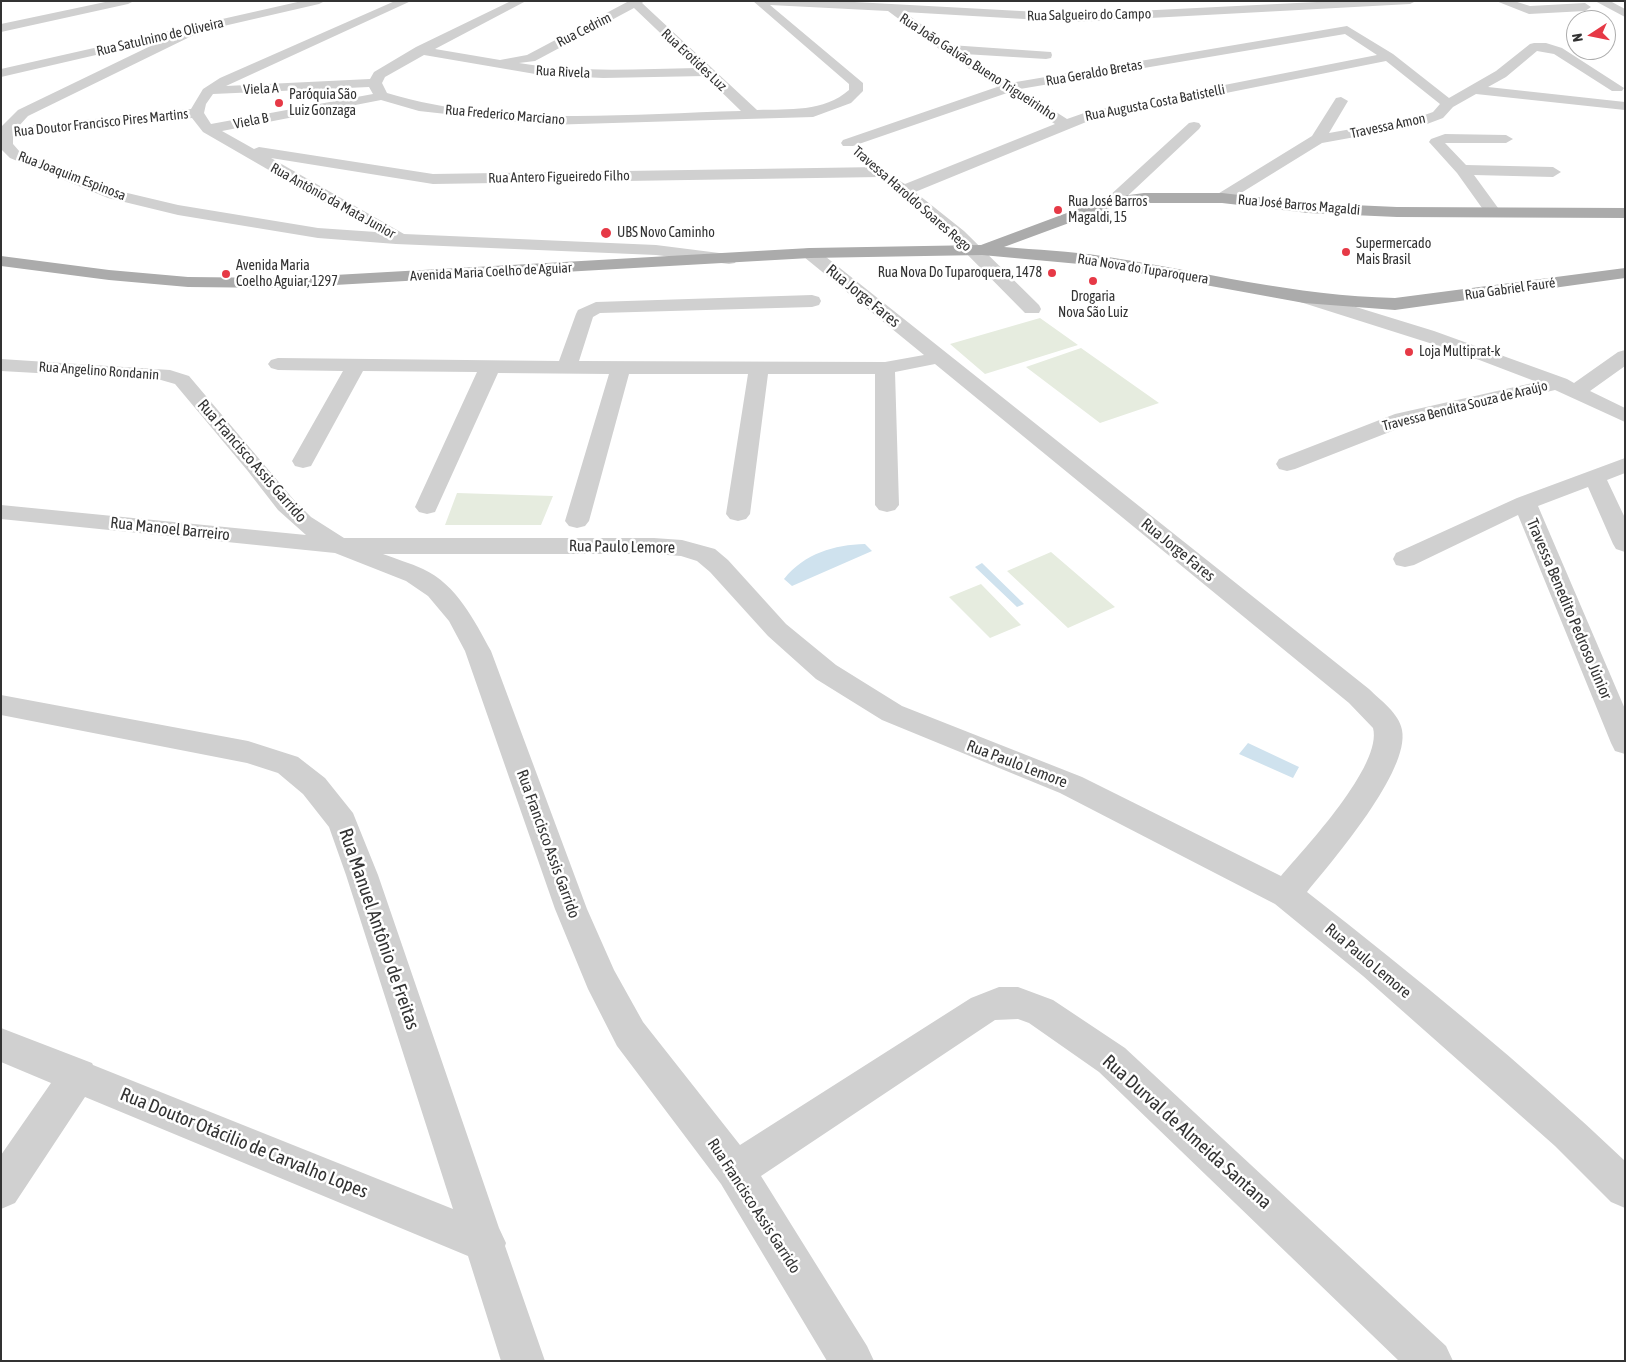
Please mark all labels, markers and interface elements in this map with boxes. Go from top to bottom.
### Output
street label: Rua Salgueiro do Campo [1027,6,1151,24]
street label: Rua Cedrim [554,9,614,51]
street label: Rua João Galvão Bueno Trigueirinho [896,10,1060,124]
north arrow [1566,10,1616,60]
street label: Rua Satulnino de Oliveira [95,14,225,60]
street label: Rua Erotides Luz [658,25,730,95]
text: N [1569,32,1586,43]
street label: Rua Geraldo Bretas [1044,56,1144,90]
street label: Rua Rivela [535,62,591,82]
street label: Viela A [243,80,279,98]
street label: Rua Augusta Costa Batistelli [1083,81,1227,125]
place label: Paróquia São Luiz Gonzaga [289,87,357,120]
marker: Paróquia São Luiz Gonzaga [273,97,285,109]
street label: Rua Frederico Marciano [444,101,566,129]
street label: Rua Doutor Francisco Pires Martins [13,105,189,141]
street label: Viela B [232,109,270,133]
street label: Travessa Amon [1349,110,1427,142]
street label: Travessa Haroldo Soares Rego [849,143,975,255]
street label: Rua Joaquim Espinosa [16,148,128,204]
street label: Rua Antônio da Mata Junior [268,160,398,242]
street label: Rua Antero Figueiredo Filho [488,167,630,187]
street label: Rua José Barros Magaldi [1237,191,1361,219]
place label: Rua José Barros Magaldi, 15 [1068,194,1147,226]
marker: Rua José Barros Magaldi, 15 [1052,204,1064,216]
place label: UBS Novo Caminho [617,225,715,241]
marker: UBS Novo Caminho [599,226,613,240]
place label: Supermercado Mais Brasil [1356,236,1431,268]
marker: Supermercado Mais Brasil [1340,246,1352,258]
street label: Rua Nova do Tuparoquera [1076,250,1210,288]
place label: Avenida Maria Coelho Aguiar, 1297 [236,258,338,290]
street label: Avenida Maria Coelho de Aguiar [410,259,572,285]
street label: Rua Jorge Fares [822,260,904,332]
place label: Rua Nova Do Tuparoquera, 1478 [878,265,1042,281]
marker: Rua Nova Do Tuparoquera, 1478 [1046,267,1058,279]
marker: Avenida Maria Coelho Aguiar, 1297 [220,268,232,280]
street label: Rua Gabriel Fauré [1464,274,1556,304]
marker: Drogaria Nova São Luiz [1087,275,1099,287]
place label: Drogaria Nova São Luiz [1058,289,1128,322]
place label: Loja Multiprat-k [1419,344,1500,360]
marker: Loja Multiprat-k [1403,346,1415,358]
street label: Rua Angelino Rondanin [38,358,160,384]
street label: Travessa Bendita Souza de Araújo [1381,377,1549,435]
street label: Rua Francisco Assis Garrido [193,396,311,526]
street label: Rua Manoel Barreiro [109,513,231,545]
street label: Rua Jorge Fares [1137,514,1219,586]
street label: Travessa Benedito Pedroso Júnior [1522,516,1616,702]
street label: Rua Paulo Lemore [569,536,675,558]
street label: Rua Paulo Lemore [964,736,1070,792]
street label: Rua Francisco Assis Garrido [512,767,584,921]
street label: Rua Manuel Antônio de Freitas [334,825,424,1033]
street label: Rua Paulo Lemore [1321,919,1415,1003]
street label: Rua Durval de Almeida Santana [1098,1050,1276,1214]
street label: Rua Doutor Otácilio de Carvalho Lopes [117,1083,371,1203]
street label: Rua Francisco Assis Garrido [703,1135,805,1277]

